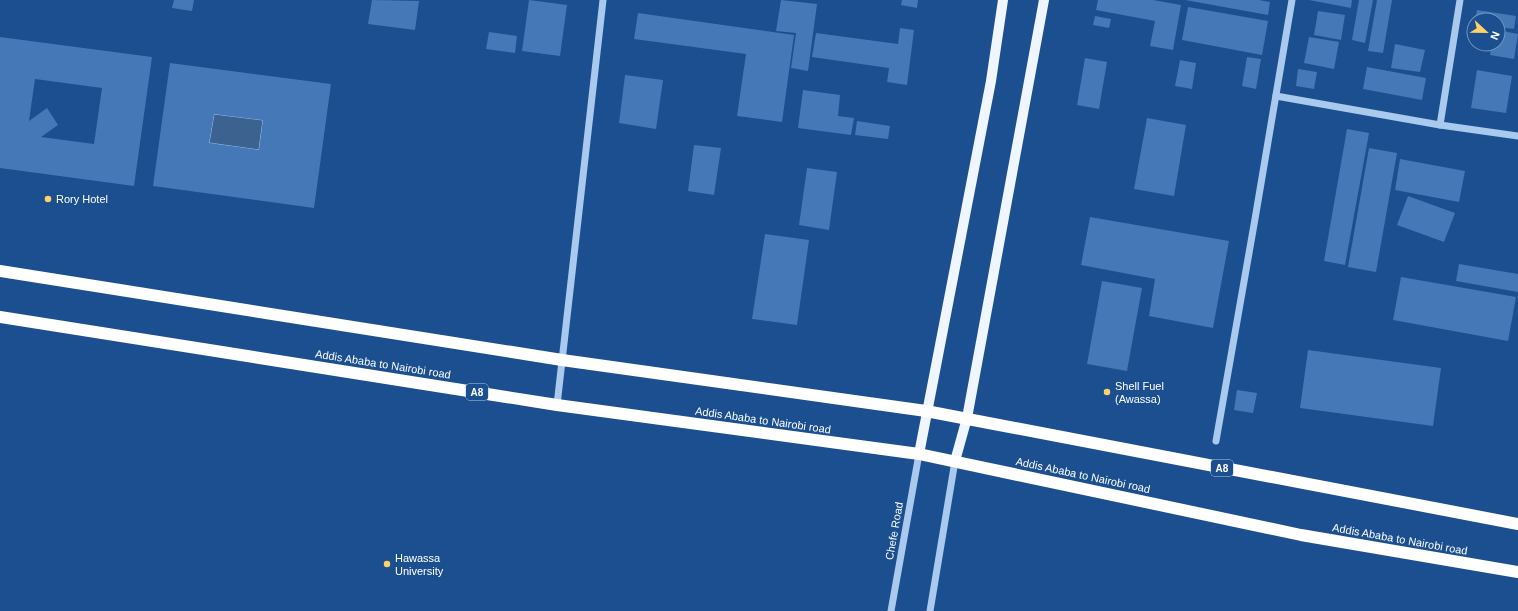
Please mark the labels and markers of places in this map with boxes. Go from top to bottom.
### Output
place label: Rory Hotel [56,193,108,205]
marker: Rory Hotel [43,194,53,204]
place label: Shell Fuel (Awassa) [1115,380,1164,405]
marker: Shell Fuel (Awassa) [1102,387,1112,397]
place label: Hawassa University [395,552,444,577]
marker: Hawassa University [382,559,392,569]

